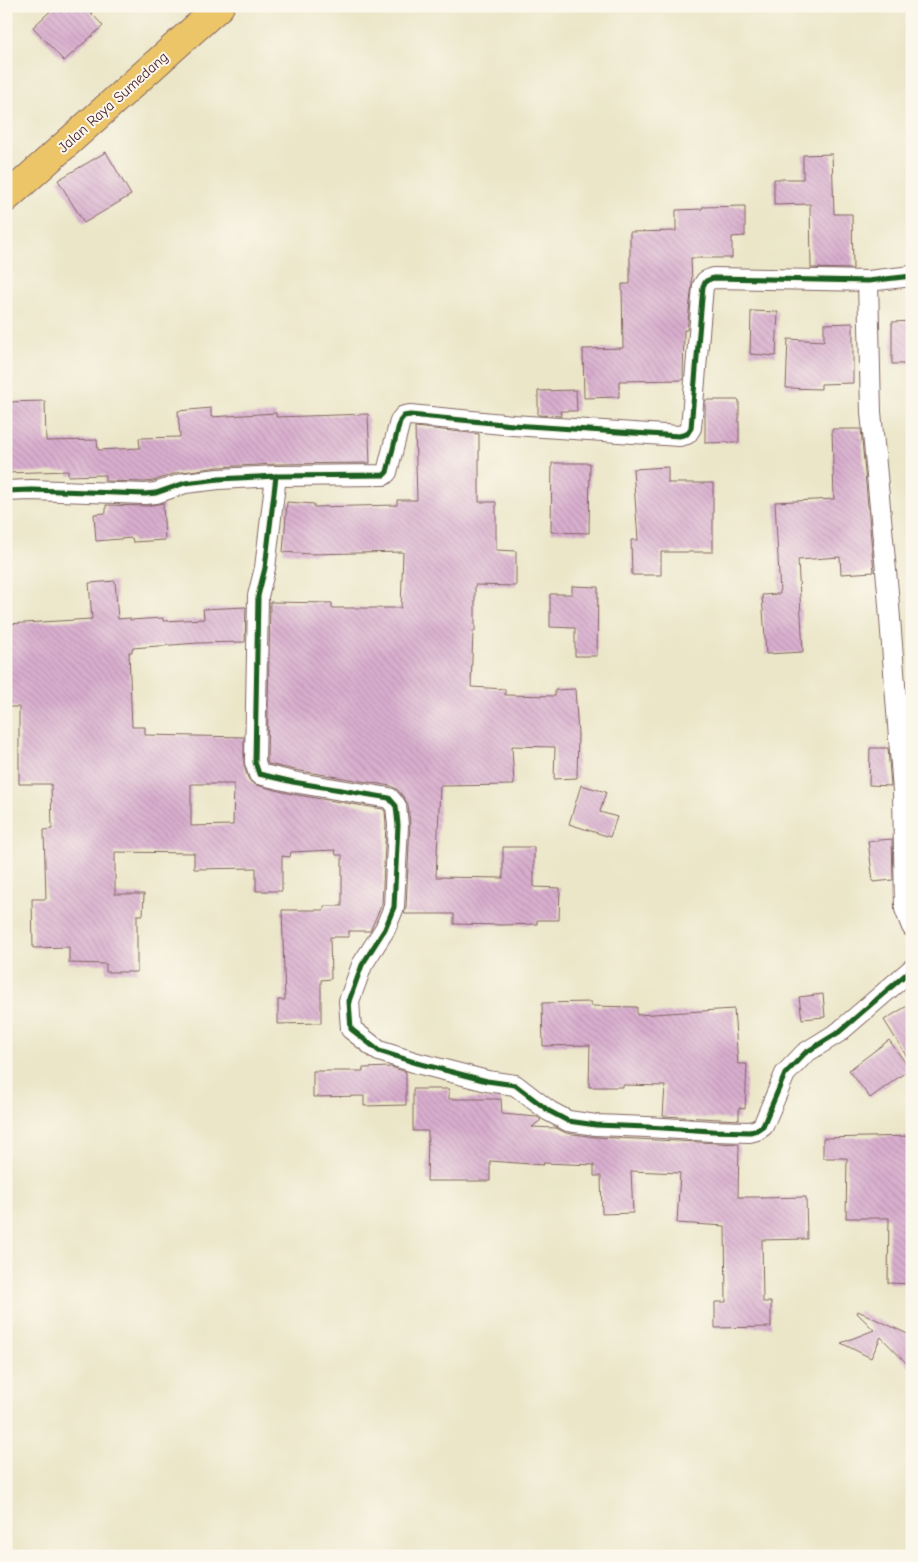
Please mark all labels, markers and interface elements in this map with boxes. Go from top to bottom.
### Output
street label: Jalan Raya Sumedang [54,48,172,156]

